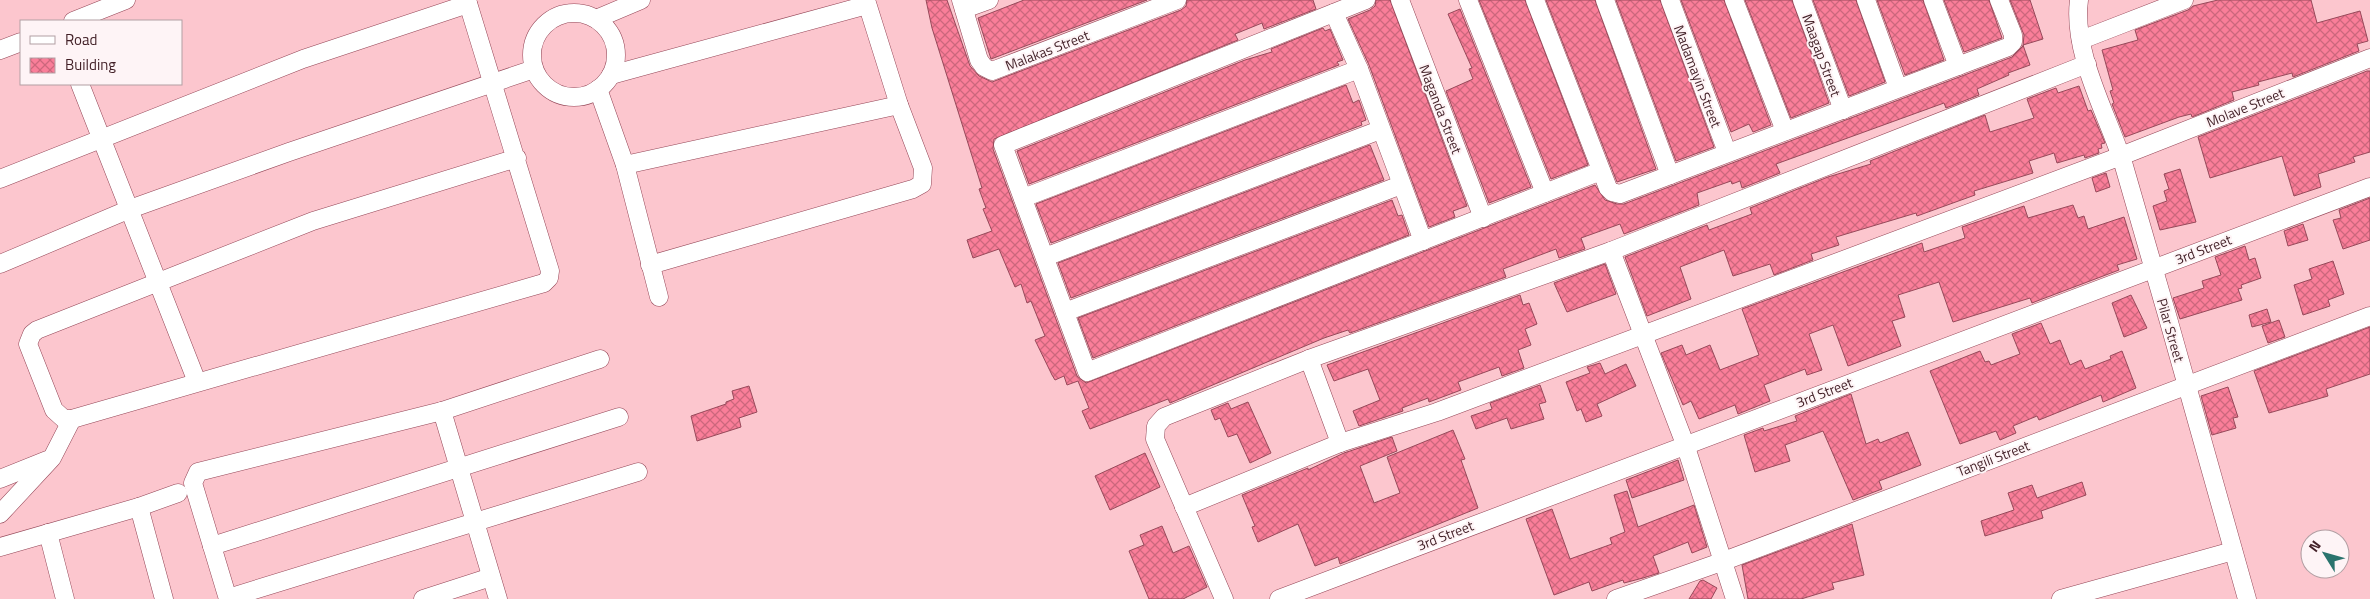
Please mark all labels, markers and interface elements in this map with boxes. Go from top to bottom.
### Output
street label: Maagap Street [1797,11,1847,99]
legend [20,20,182,85]
street label: Madamayin Street [1669,22,1727,130]
street label: Malakas Street [1002,24,1092,76]
text: Road [65,28,97,51]
text: Building [65,53,116,76]
street label: Maganda Street [1414,61,1468,157]
street label: Molave Street [2203,82,2287,132]
street label: 3rd Street [2172,229,2234,269]
street label: Pilar Street [2152,296,2190,365]
street label: 3rd Street [1793,372,1855,412]
street label: Tangili Street [1954,434,2032,481]
street label: 3rd Street [1414,515,1476,555]
north arrow [2300,529,2350,579]
text: N [2303,536,2326,556]

